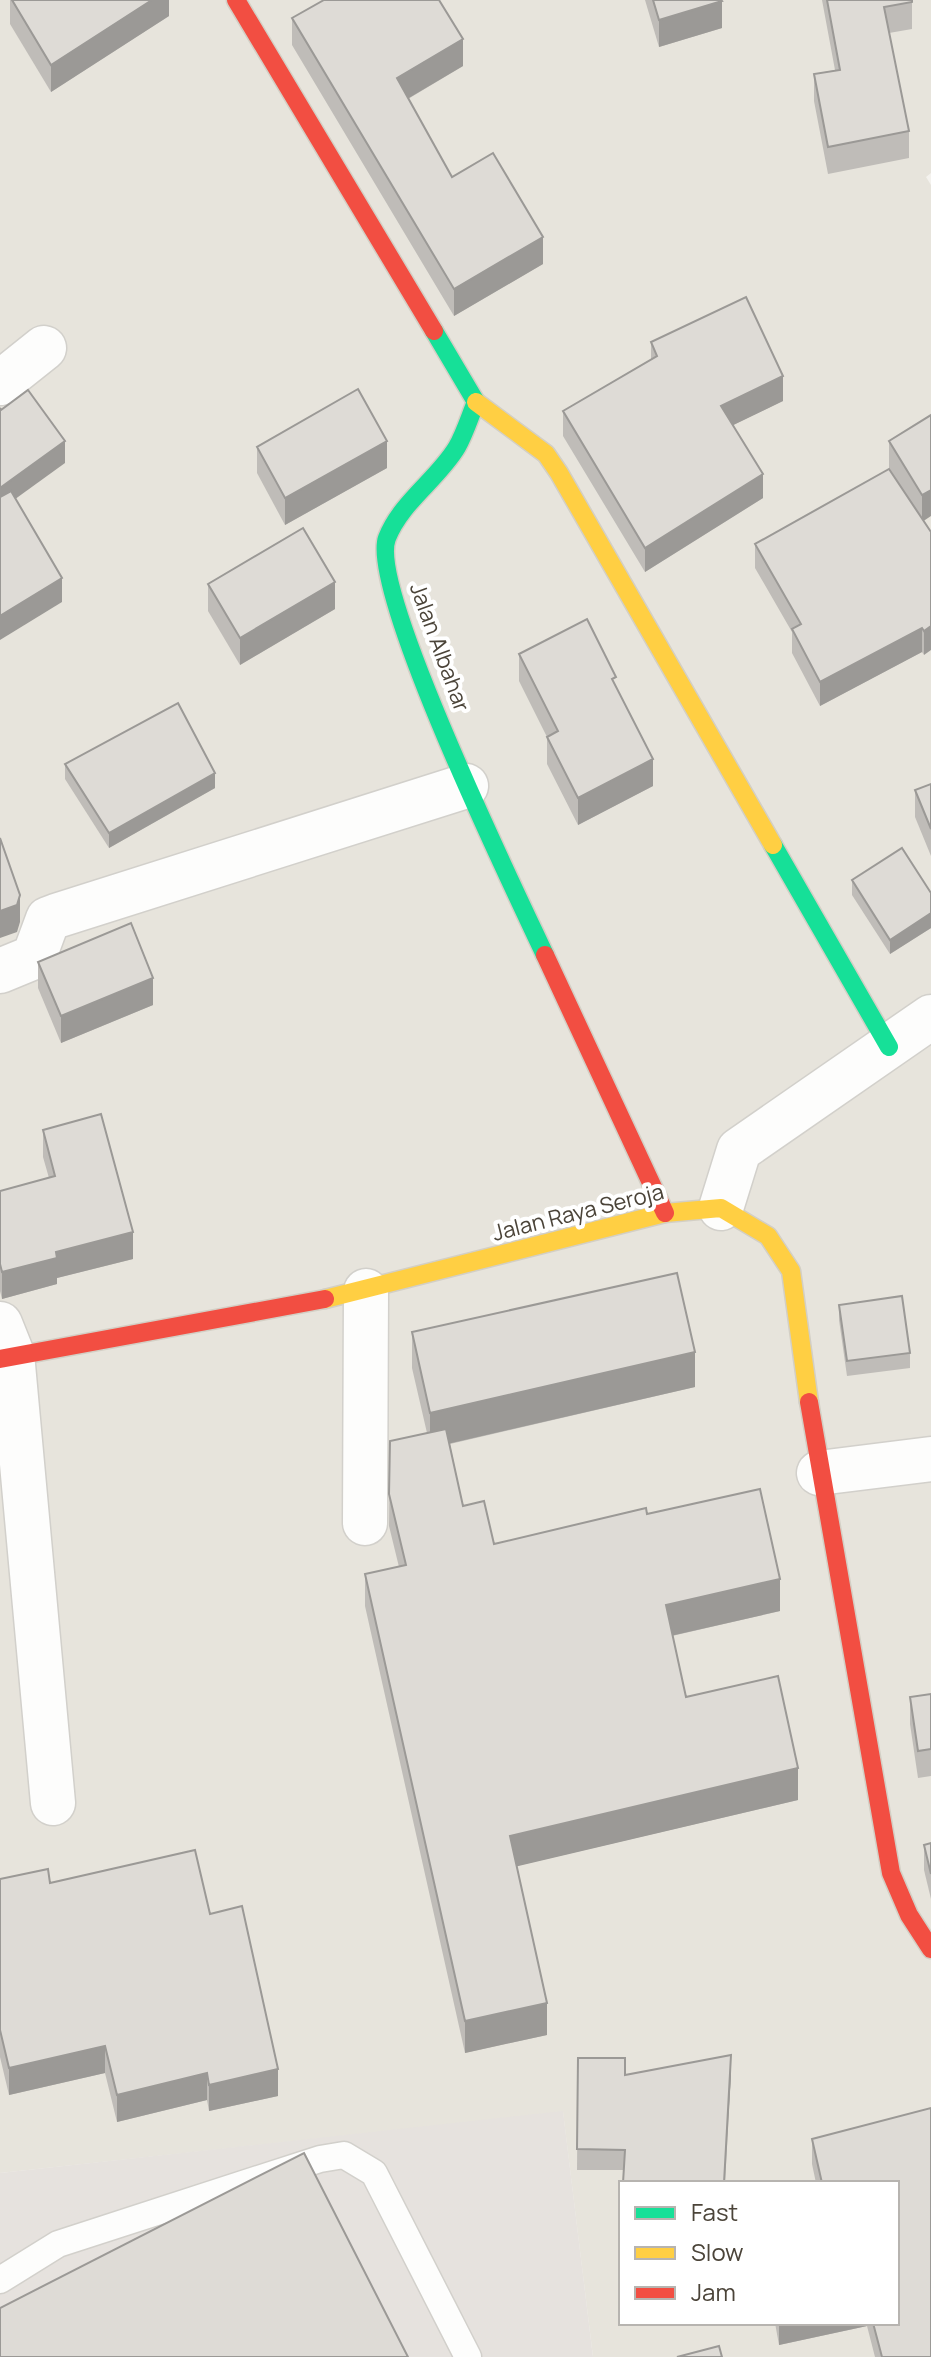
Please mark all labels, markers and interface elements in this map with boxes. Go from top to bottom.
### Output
street label: Jalan Albahar [403,579,477,716]
street label: Jalan Raya Seroja [489,1176,667,1248]
legend [619,2181,899,2325]
text: Fast [691,2195,738,2228]
text: Slow [691,2235,744,2268]
text: Jam [691,2275,736,2308]

